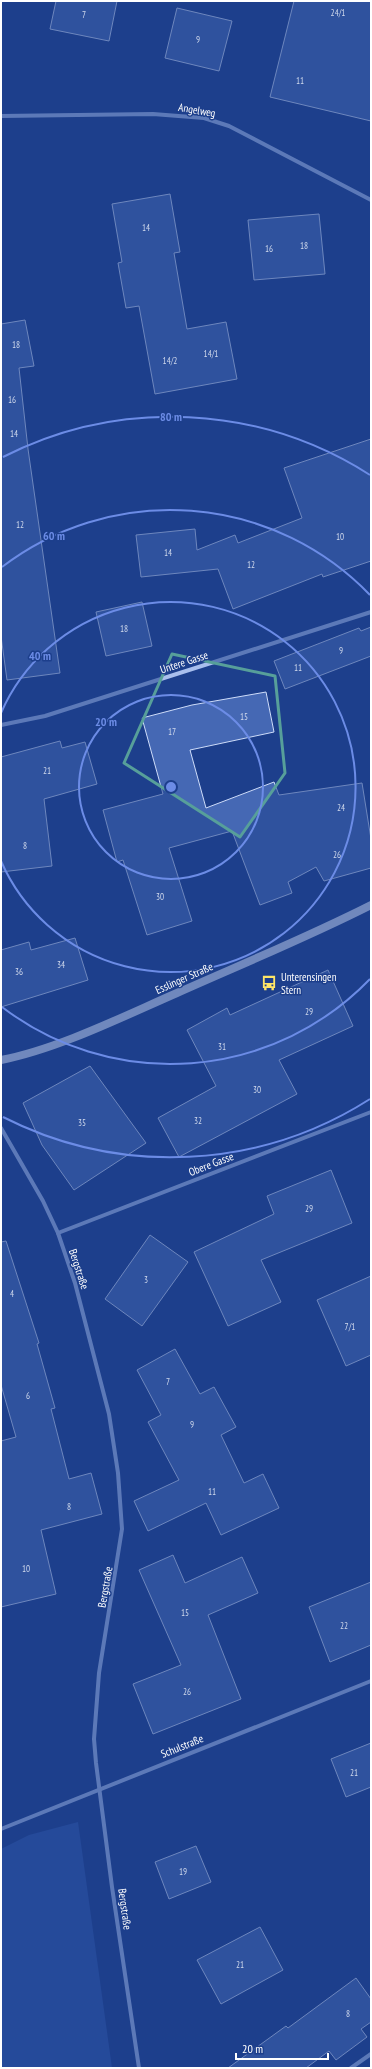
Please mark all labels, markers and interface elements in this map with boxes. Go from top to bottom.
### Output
house number: 24/1 [331,7,345,18]
house number: 7 [82,9,86,20]
house number: 9 [196,34,200,45]
house number: 11 [296,75,304,86]
street label: Angelweg [177,100,217,120]
house number: 14 [142,222,150,233]
house number: 18 [300,240,308,251]
house number: 16 [265,243,273,254]
house number: 18 [12,339,20,350]
house number: 14/1 [204,348,218,359]
house number: 14/2 [163,355,177,366]
house number: 16 [8,394,16,405]
text: 80 m [160,409,182,424]
house number: 14 [10,428,18,439]
house number: 12 [16,519,24,530]
text: 60 m [43,528,65,543]
house number: 10 [336,531,344,542]
house number: 14 [164,547,172,558]
house number: 12 [247,559,255,570]
house number: 18 [120,623,128,634]
house number: 9 [339,645,343,656]
text: 40 m [29,648,51,663]
street label: Untere Gasse [158,648,210,676]
house number: 11 [294,662,302,673]
house number: 15 [240,711,248,722]
text: 20 m [95,714,117,729]
house number: 17 [168,726,176,737]
house number: 21 [43,765,51,776]
centre of rings [164,780,178,794]
house number: 24 [337,802,345,813]
house number: 8 [23,840,27,851]
house number: 26 [333,849,341,860]
house number: 30 [156,891,164,902]
house number: 34 [57,959,65,970]
street label: Esslinger Straße [153,959,215,997]
house number: 36 [15,966,23,977]
place label: Unterensingen Stern [281,970,337,997]
bus stop icon: Unterensingen Stern [260,974,278,992]
house number: 29 [305,1006,313,1017]
house number: 31 [218,1041,226,1052]
house number: 30 [253,1084,261,1095]
house number: 32 [194,1115,202,1126]
house number: 35 [78,1117,86,1128]
street label: Obere Gasse [187,1149,236,1179]
house number: 29 [305,1203,313,1214]
street label: Bergstraße [66,1247,92,1291]
house number: 3 [144,1274,148,1285]
house number: 4 [10,1288,14,1299]
house number: 7/1 [345,1321,355,1332]
house number: 7 [166,1376,170,1387]
house number: 6 [26,1390,30,1401]
house number: 9 [190,1419,194,1430]
house number: 11 [208,1486,216,1497]
house number: 8 [67,1501,71,1512]
house number: 10 [22,1563,30,1574]
street label: Bergstraße [94,1565,116,1609]
house number: 15 [181,1607,189,1618]
house number: 22 [340,1620,348,1631]
house number: 26 [183,1686,191,1697]
street label: Schulstraße [159,1731,206,1761]
house number: 21 [350,1767,358,1778]
house number: 19 [179,1866,187,1877]
street label: Bergstraße [115,1887,135,1931]
house number: 21 [236,1959,244,1970]
house number: 8 [346,2008,350,2019]
scale bar [236,2035,328,2061]
text: 20 m [242,2041,263,2056]

